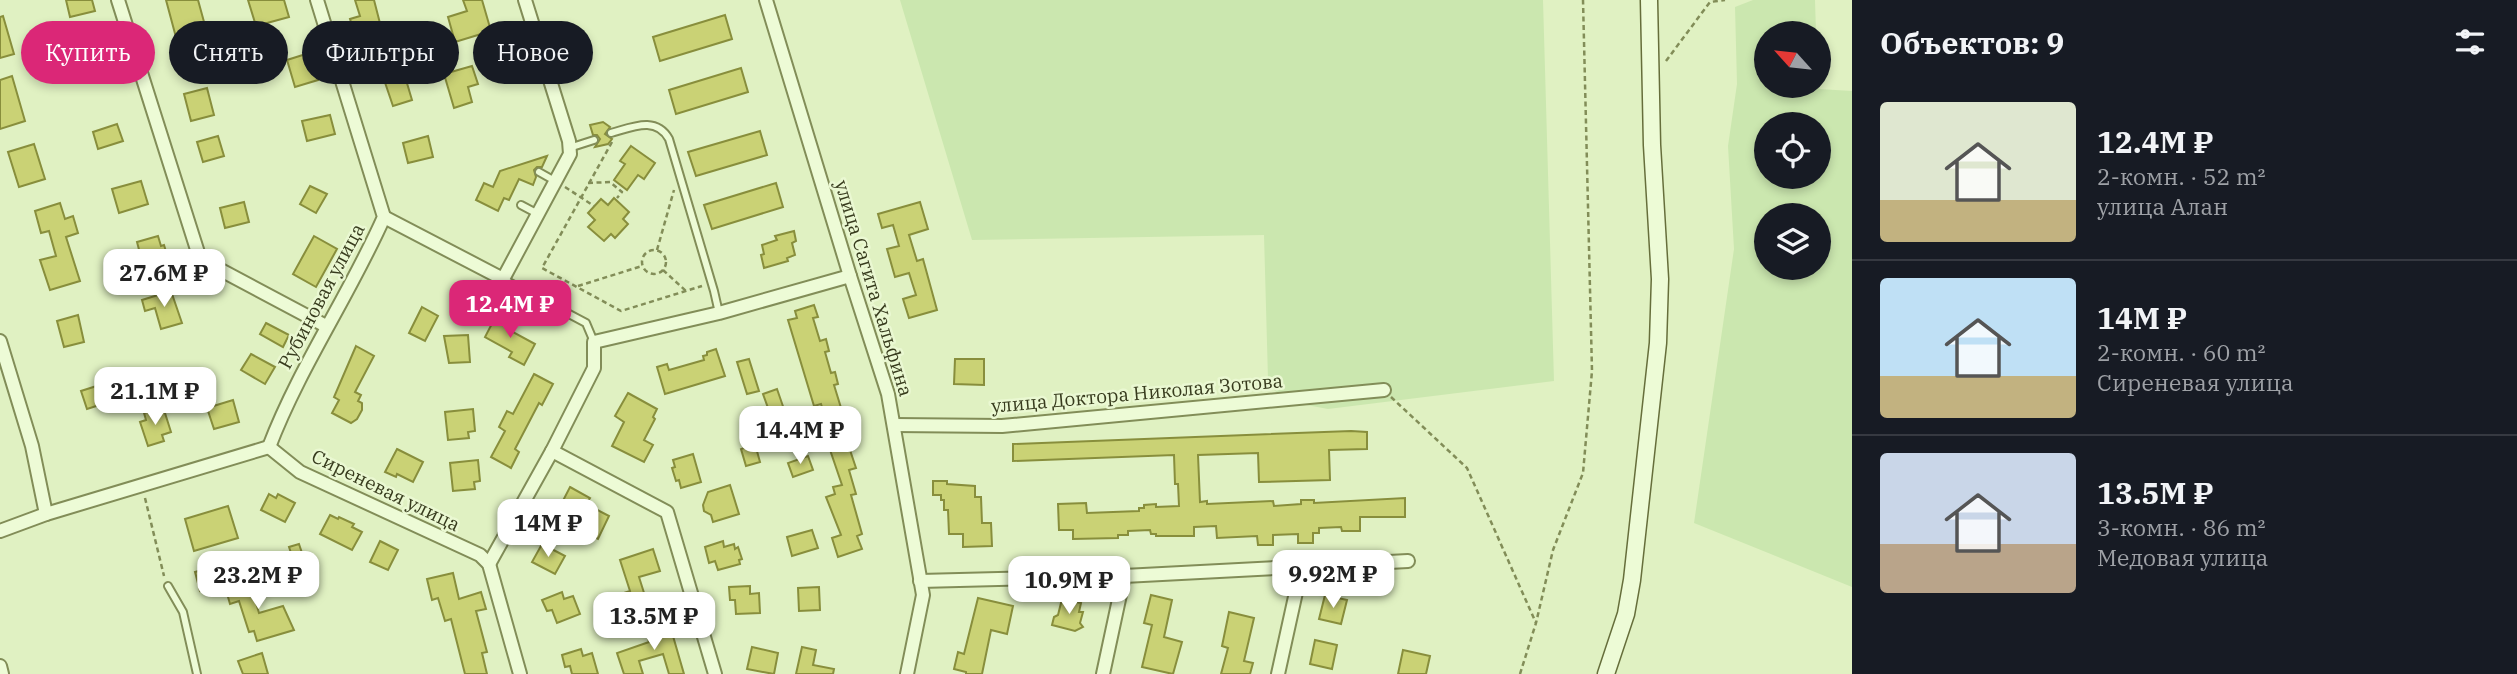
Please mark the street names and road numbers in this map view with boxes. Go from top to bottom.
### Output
street label: улица Сагита Хальфина [830,177,918,399]
street label: Рубиновая улица [273,219,369,373]
street label: улица Доктора Николая Зотова [990,368,1284,418]
street label: Сиреневая улица [308,444,464,536]

